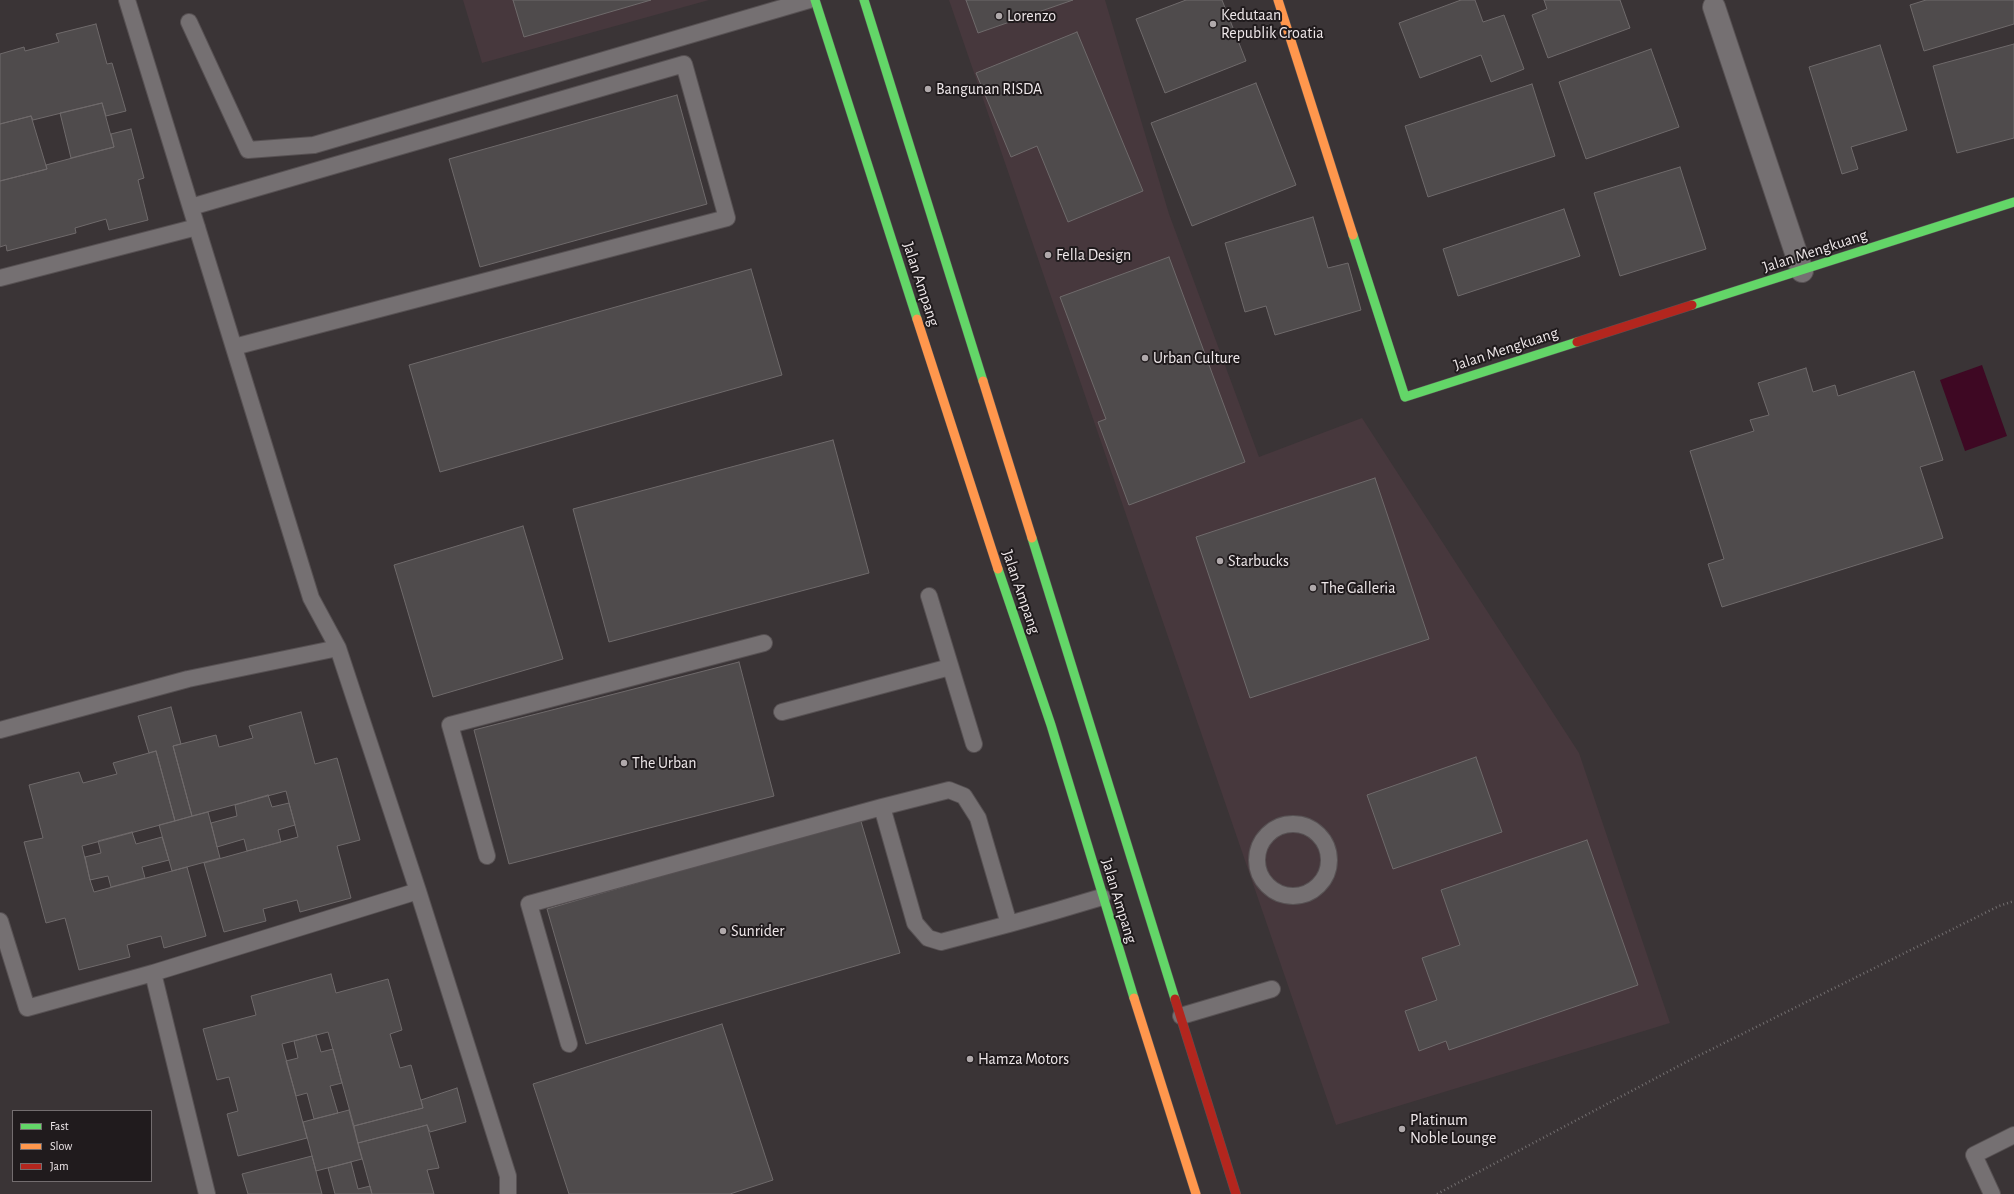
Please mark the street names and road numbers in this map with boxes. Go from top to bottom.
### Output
street label: Jalan Mengkuang [1760,225,1870,277]
street label: Jalan Ampang [898,239,944,329]
street label: Jalan Mengkuang [1451,323,1561,375]
street label: Jalan Ampang [998,548,1044,636]
street label: Jalan Ampang [1097,856,1141,946]

